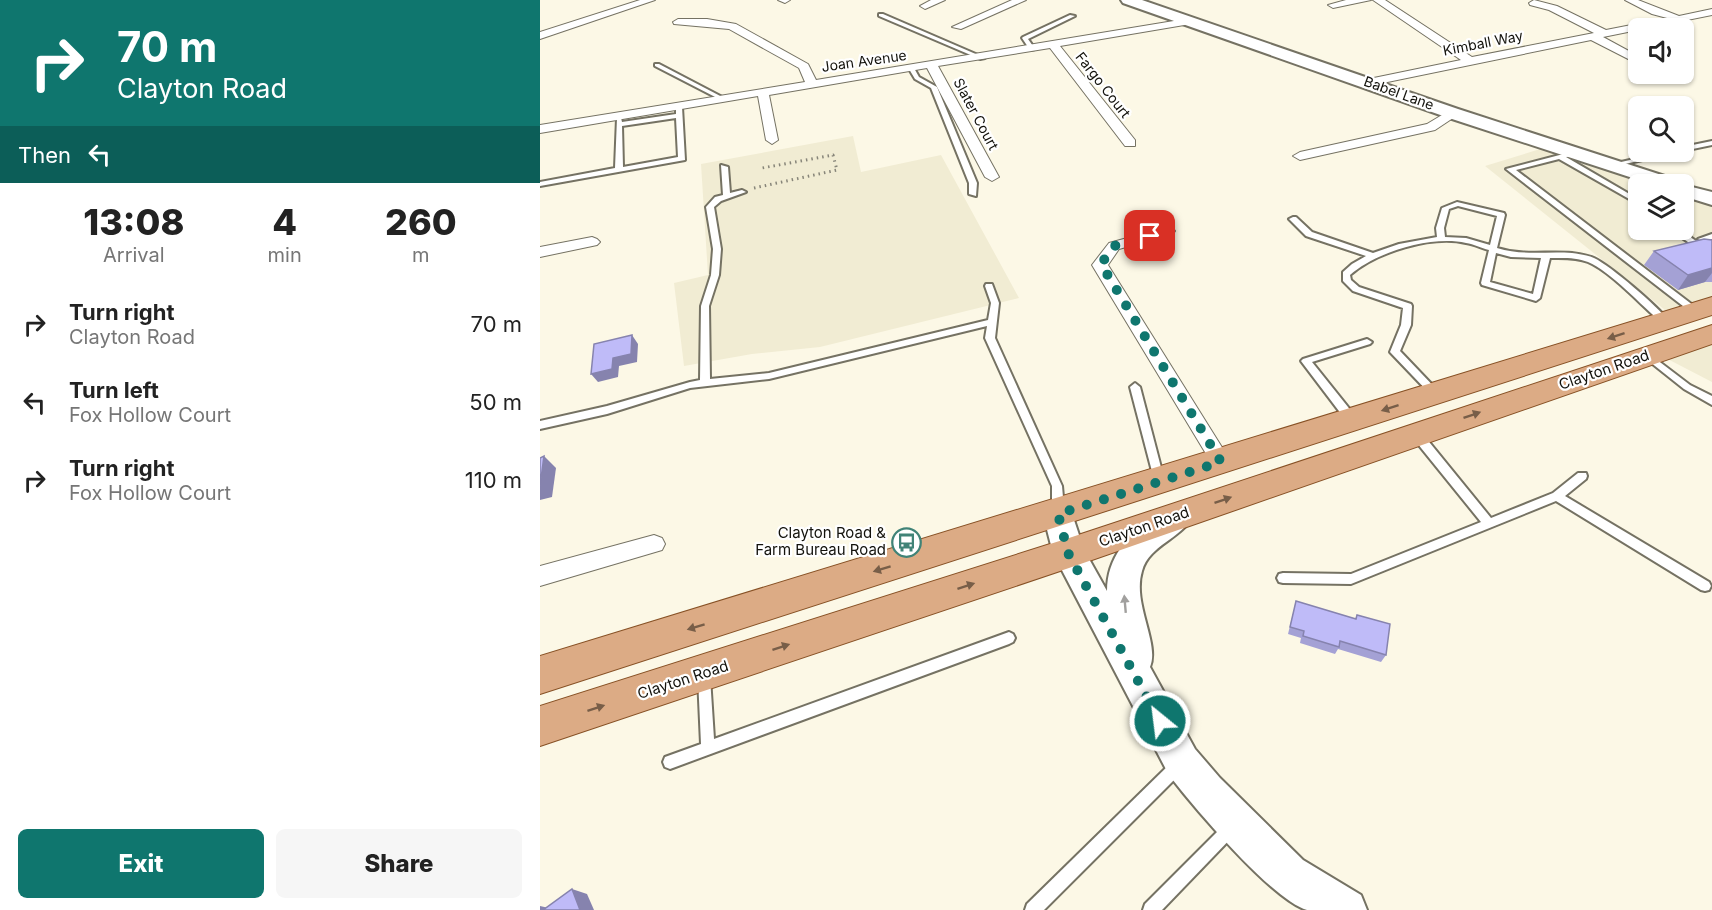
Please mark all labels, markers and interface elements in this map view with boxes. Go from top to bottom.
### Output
map controls [1628,18,1694,240]
button: sound [1628,18,1694,84]
text: 70 m [117,21,217,72]
icon: right [18,24,96,102]
street label: Kimball Way [1441,26,1524,59]
street label: Joan Avenue [820,46,908,75]
street label: Fargo Court [1072,48,1135,121]
text: Clayton Road [117,72,287,105]
street label: Babel Lane [1362,72,1437,113]
street label: Slater Court [950,75,1003,153]
button: search [1628,96,1694,162]
icon: left [83,138,116,171]
text: Then [18,142,71,168]
button: layers [1628,174,1694,240]
text: 13:08 [83,200,184,244]
text: 4 [272,200,297,244]
text: 260 [385,200,457,244]
pin [1124,210,1175,261]
icon: arrive [1133,219,1166,252]
text: Arrival [103,243,165,267]
text: min [268,243,302,267]
text: m [412,243,430,267]
text: Turn right [69,299,175,325]
icon: right [18,308,51,341]
text: 70 m [471,311,522,337]
text: Clayton Road [69,325,195,349]
one-way arrow [1607,332,1625,342]
street label: Clayton Road [1556,345,1652,394]
text: Turn left [69,377,159,403]
icon: left [18,386,51,419]
text: 50 m [469,389,522,415]
text: Fox Hollow Court [69,403,231,427]
one-way arrow [1381,404,1399,414]
one-way arrow [1464,410,1482,420]
text: Turn right [69,455,175,481]
icon: right [18,464,51,497]
text: 110 m [465,467,522,493]
text: Fox Hollow Court [69,481,231,505]
one-way arrow [1214,495,1232,505]
street label: Clayton Road [1096,502,1192,551]
place label: Clayton Road & Farm Bureau Road [755,523,886,559]
bus stop icon: Clayton Road & Farm Bureau Road [891,526,923,558]
one-way arrow [873,565,891,574]
one-way arrow [957,581,975,591]
one-way arrow [1120,594,1130,613]
one-way arrow [687,623,705,632]
one-way arrow [772,642,790,652]
street label: Clayton Road [635,656,731,703]
position arrow [1128,689,1192,753]
one-way arrow [587,703,605,712]
button: Exit [18,829,264,898]
button: Share [276,829,522,898]

